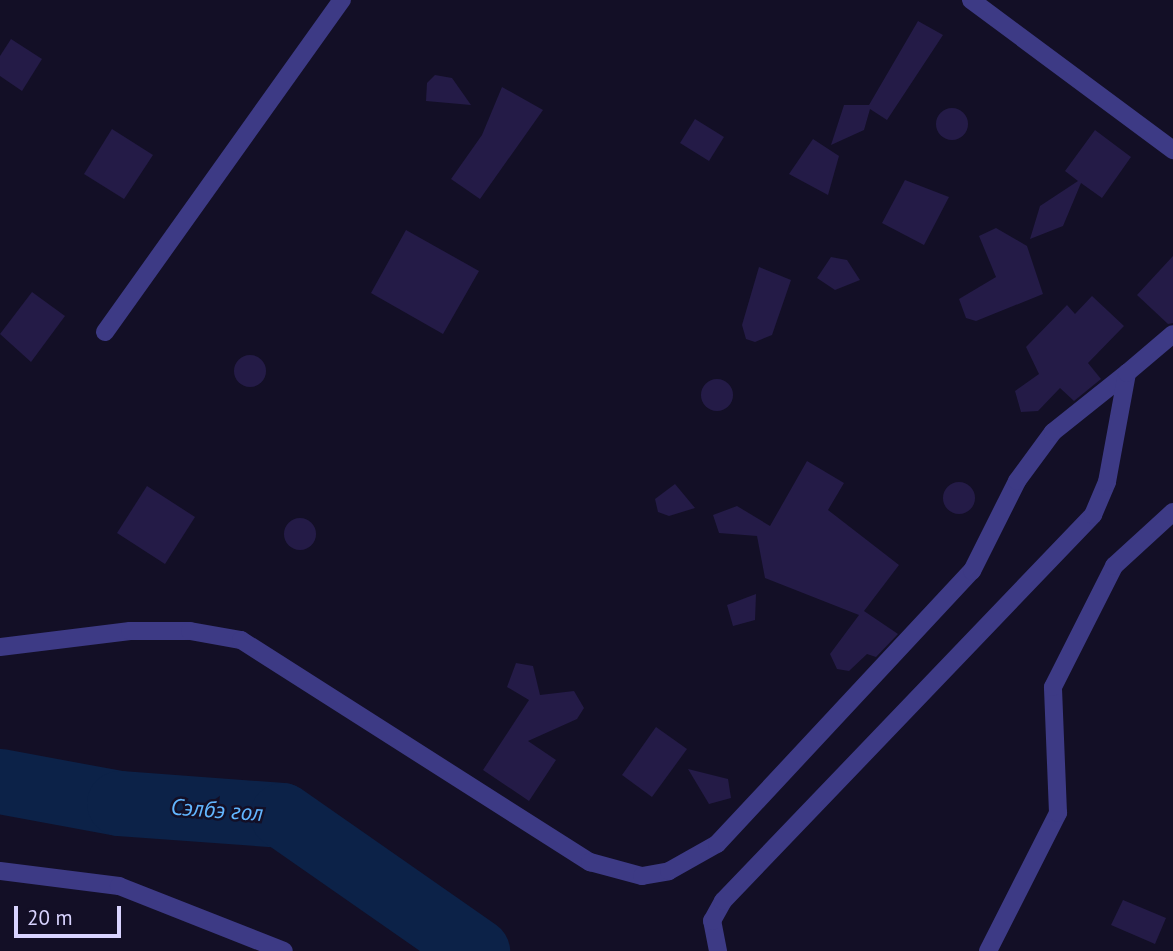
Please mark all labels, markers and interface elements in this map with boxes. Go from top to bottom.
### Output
water label: Сэлбэ гол [170,793,264,827]
scale bar [18,892,124,936]
text: 20 m [27,904,73,931]

